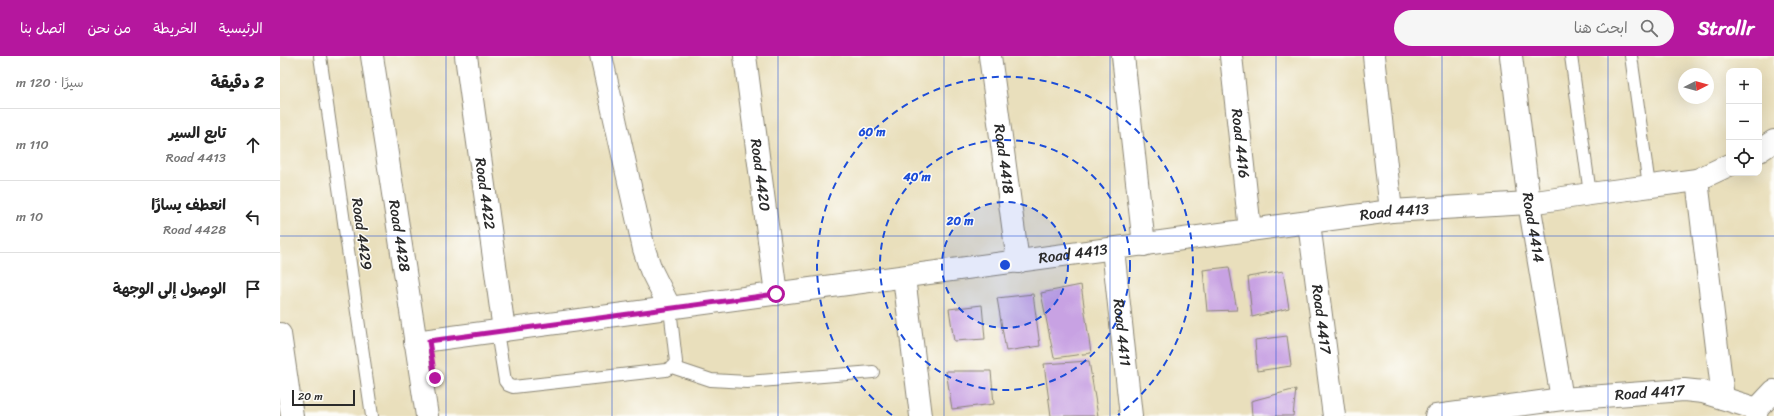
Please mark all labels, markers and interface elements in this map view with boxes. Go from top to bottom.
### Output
search box [1394,10,1674,46]
text: Strollr [1698,12,1754,45]
text: ابحث هنا [1574,15,1628,41]
text: اتصل بنا [20,16,66,41]
text: من نحن [88,16,131,41]
text: الخريطة [153,16,197,41]
text: الرئيسية [219,16,263,41]
icon: search [1638,17,1660,39]
text: 2 دقيقة [211,67,264,97]
north arrow [1678,68,1714,104]
map controls [1726,68,1762,176]
button: + [1726,68,1762,104]
text: سيرًا · 120 m [16,71,84,94]
button: − [1726,104,1762,140]
street label: Road 4416 [1224,107,1257,180]
text: تابع السير [169,120,226,146]
text: 60 m [858,121,886,143]
street label: Road 4418 [986,122,1022,196]
text: 110 m [16,133,49,156]
icon: ahead [242,134,264,156]
street label: Road 4420 [743,137,778,213]
button: locate [1726,140,1762,176]
text: Road 4413 [166,146,226,169]
street label: Road 4422 [467,156,503,232]
text: 40 m [902,166,931,188]
street label: Road 4414 [1515,191,1552,265]
text: انعطف يسارًا [151,192,226,218]
street label: Road 4429 [344,196,380,272]
street label: Road 4413 [1358,196,1430,228]
street label: Road 4428 [381,198,418,274]
text: 10 m [16,205,43,228]
icon: left [242,206,264,228]
text: 20 m [946,210,974,232]
text: Road 4428 [163,218,226,241]
street label: Road 4413 [1037,236,1109,271]
centre of rings [998,258,1012,272]
text: الوصول إلى الوجهة [113,276,226,302]
icon: arrive [242,278,264,300]
street label: Road 4417 [1304,283,1339,357]
route start [767,285,785,303]
street label: Road 4411 [1105,297,1139,368]
route end [426,369,444,387]
street label: Road 4417 [1614,377,1687,408]
text: 20 m [298,387,323,406]
scale bar [292,388,355,407]

